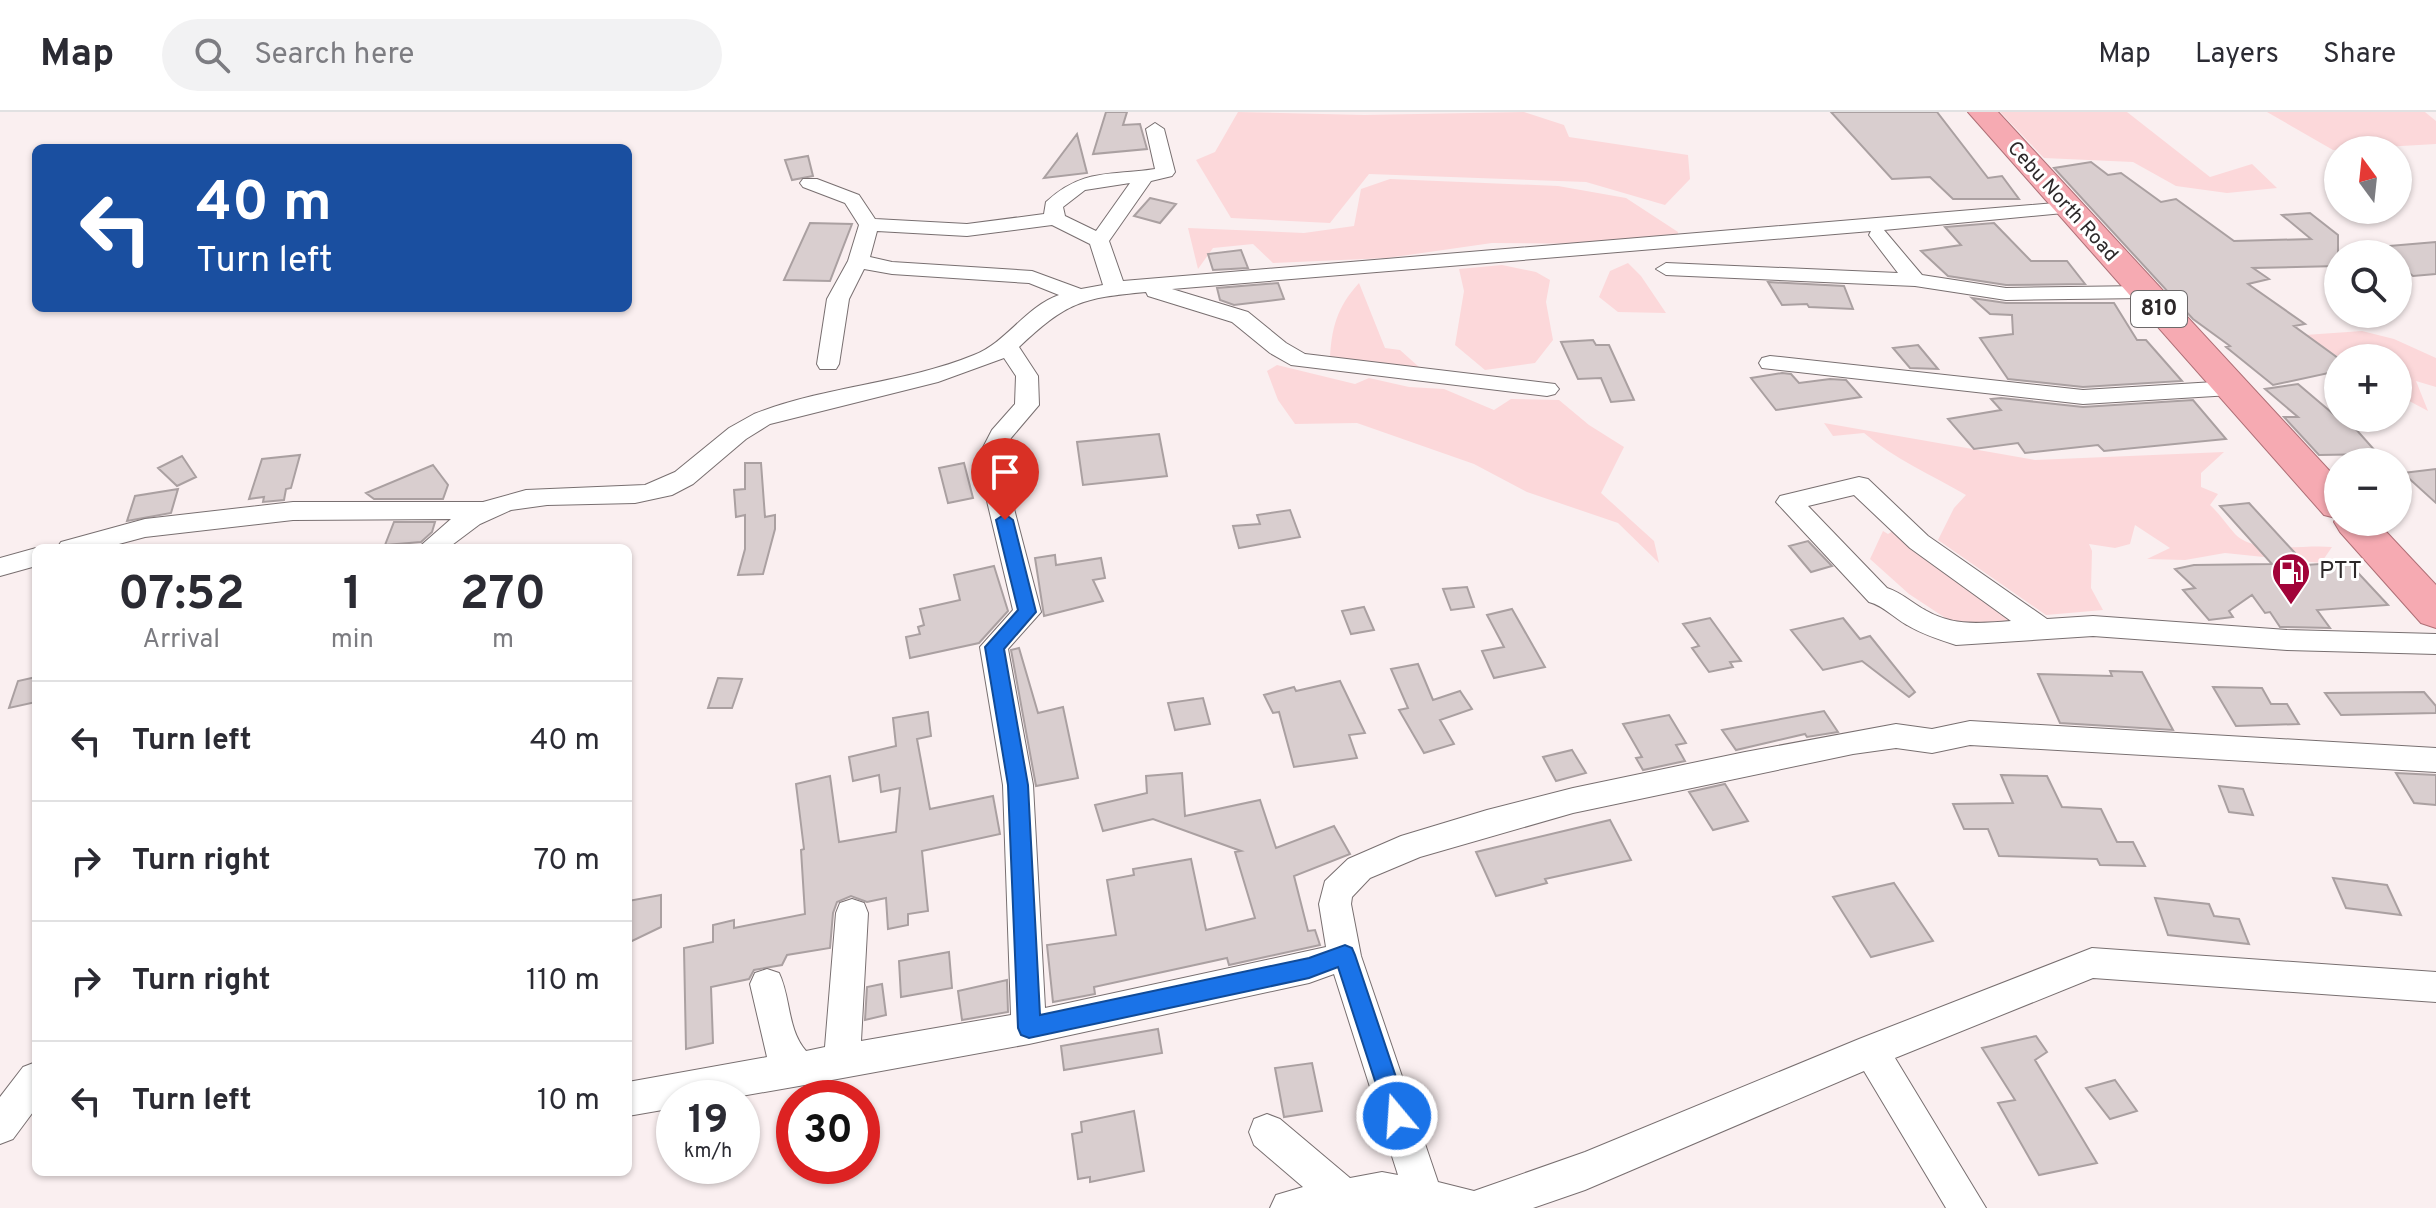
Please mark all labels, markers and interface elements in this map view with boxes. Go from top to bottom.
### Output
search box [162,19,722,91]
text: Map [40,31,114,80]
icon: search [190,33,234,77]
text: Search here [254,37,414,74]
text: Map [2098,37,2151,73]
text: Layers [2195,37,2279,73]
text: Share [2323,37,2396,73]
street label: Cebu North Road [2001,136,2123,268]
north arrow [2324,136,2412,224]
map controls [2324,136,2412,536]
text: 40 m [196,170,332,240]
icon: left [64,176,168,280]
text: Turn left [196,239,333,285]
button: search [2324,240,2412,328]
road number: 810 [2131,291,2187,327]
button: + [2324,344,2412,432]
pin [971,438,1039,520]
button: − [2324,448,2412,536]
icon: arrive [983,450,1027,494]
fuel station icon: PTT [2270,551,2312,606]
place label: PTT [2319,557,2362,587]
text: 07:52 [118,566,245,626]
text: 1 [343,566,362,626]
text: 270 [460,566,546,626]
text: Arrival [143,624,220,657]
text: min [331,624,374,657]
text: m [492,624,514,657]
icon: left [64,719,108,763]
text: Turn left [132,723,252,760]
text: 40 m [530,723,600,760]
icon: right [64,839,108,883]
text: Turn right [132,843,270,880]
text: 70 m [534,843,600,880]
icon: right [64,959,108,1003]
text: Turn right [132,963,270,1000]
text: 110 m [526,963,600,1000]
position arrow [1355,1074,1439,1158]
icon: left [64,1079,108,1123]
speed limit sign: 30 [776,1080,880,1184]
text: Turn left [132,1083,252,1120]
text: 10 m [537,1083,600,1120]
text: 19 [688,1097,728,1147]
text: km/h [684,1139,732,1165]

